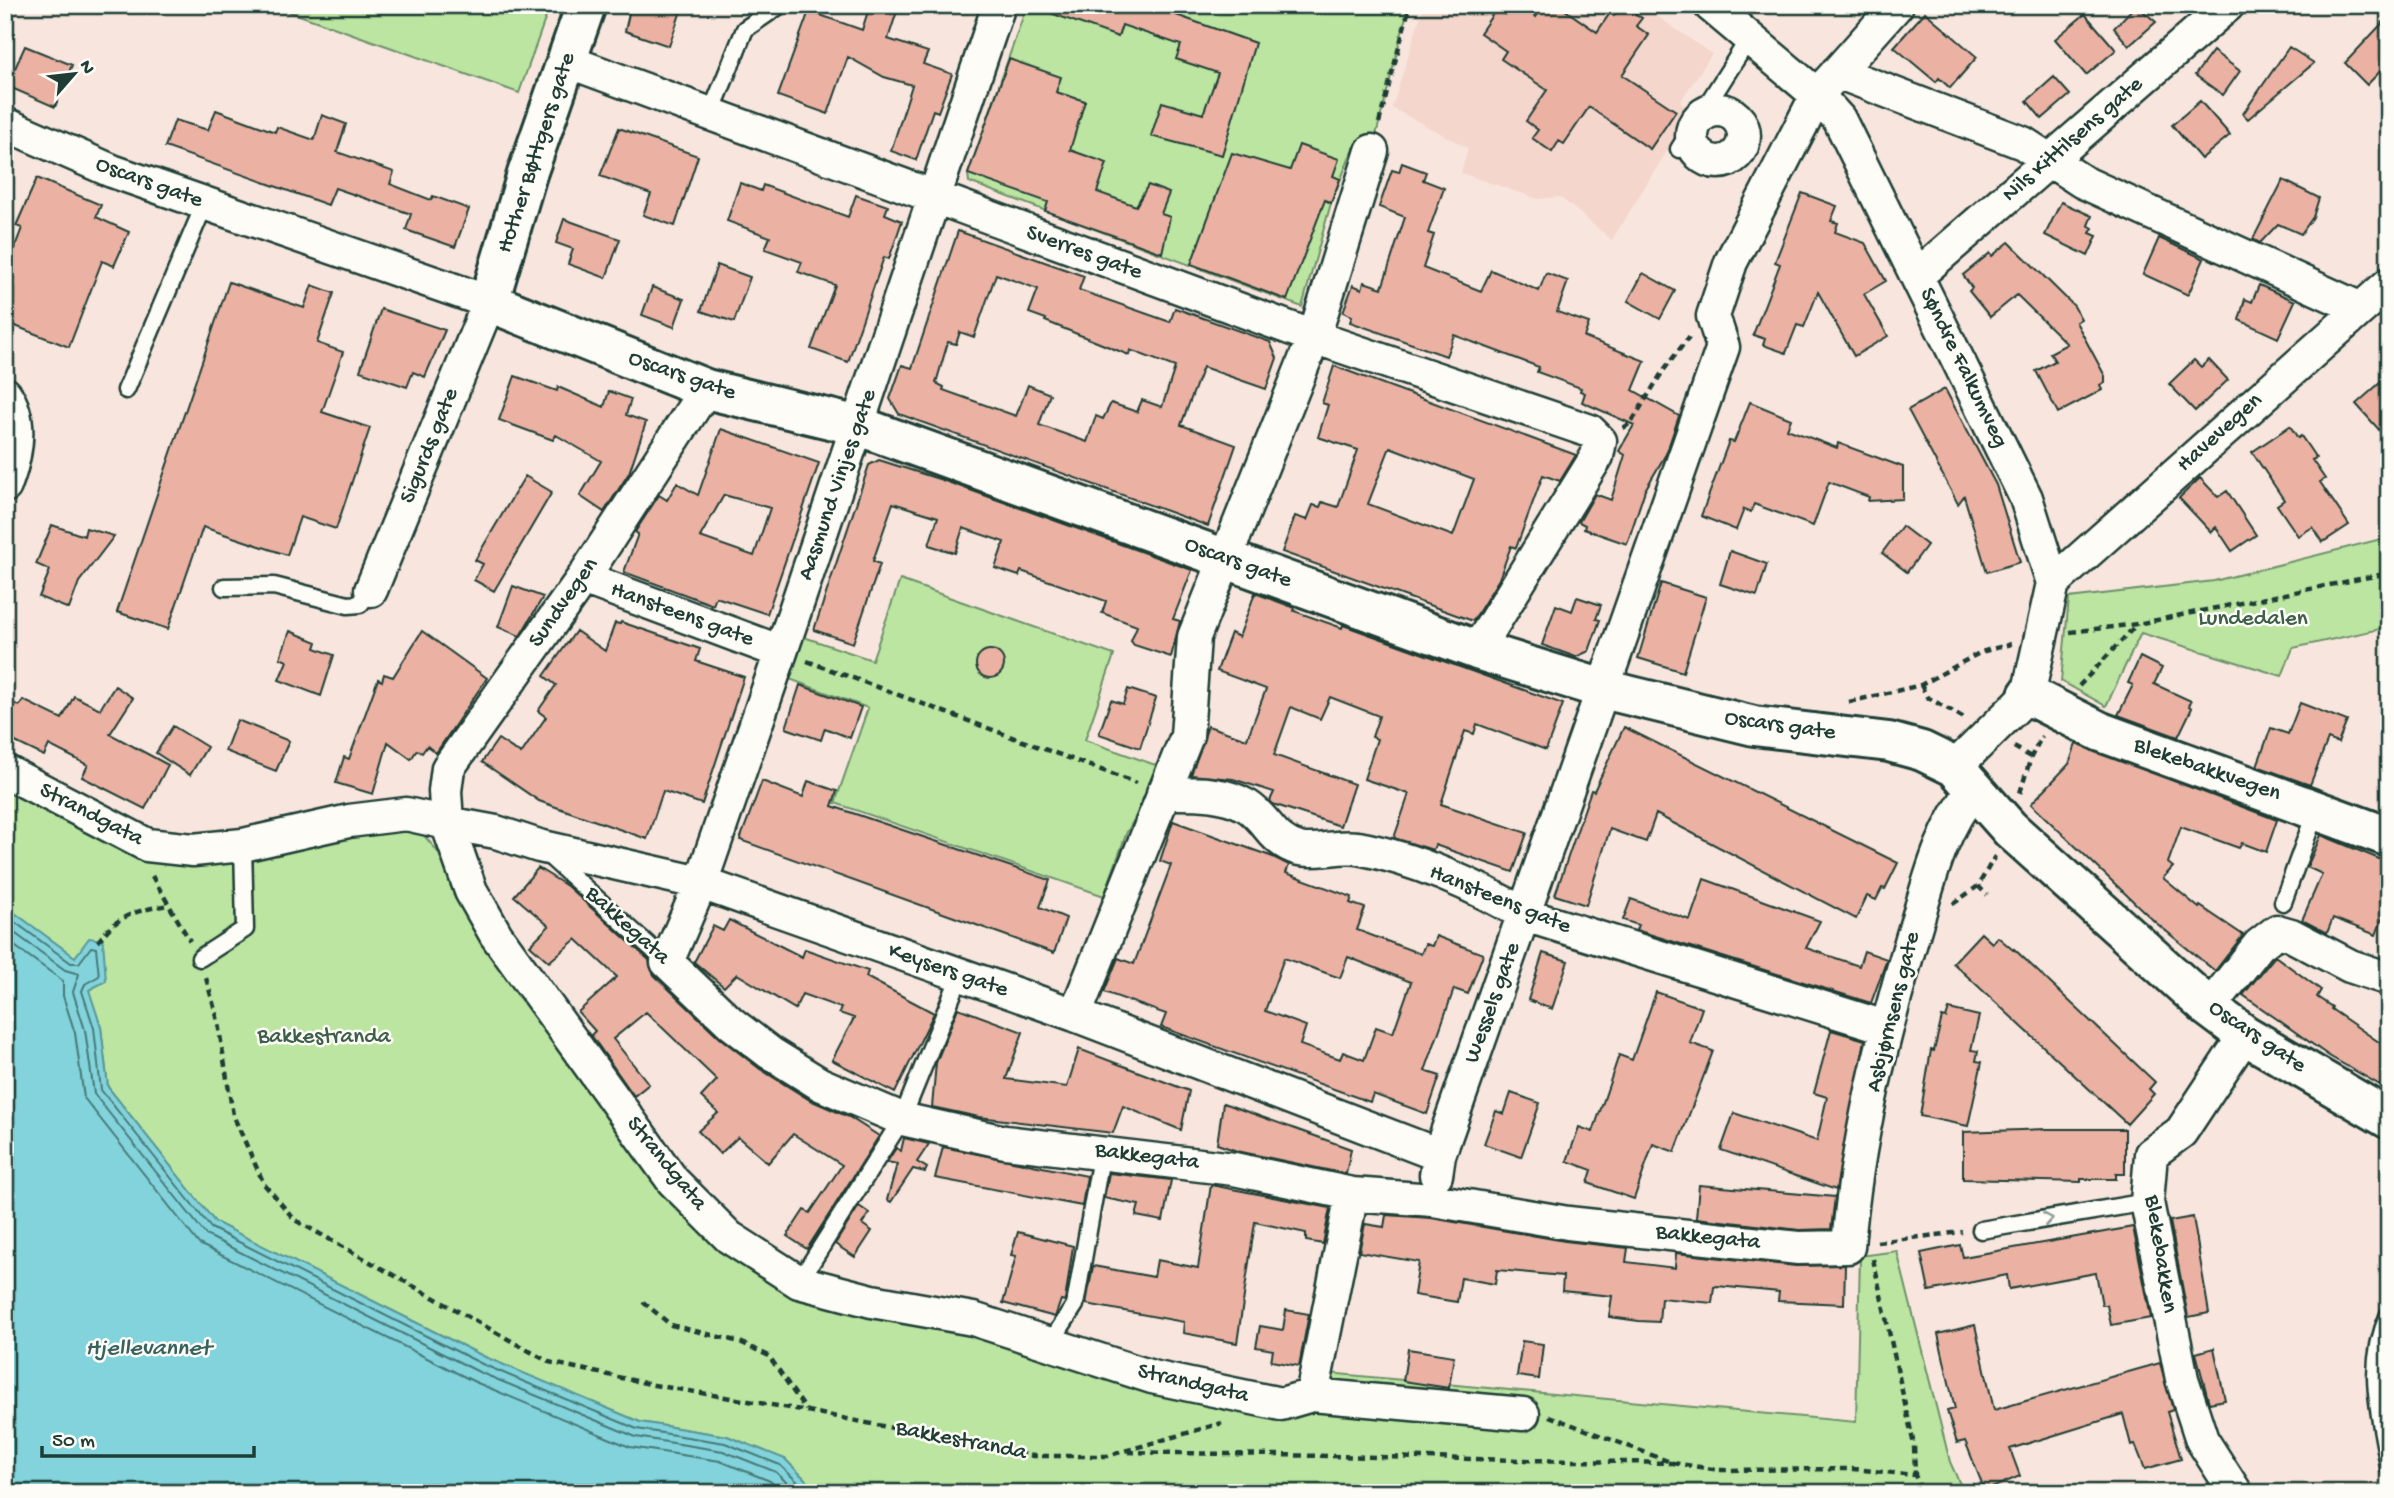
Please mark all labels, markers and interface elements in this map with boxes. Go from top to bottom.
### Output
north arrow [38,38,108,108]
street label: Hother Bøttgers gate [492,48,582,256]
text: N [73,57,99,79]
street label: Nils Kittilsens gate [1997,71,2150,209]
street label: Oscars gate [92,151,207,215]
street label: Sverres gate [1022,219,1147,287]
street label: Søndre Falkumveg [1913,284,2013,452]
street label: Oscars gate [625,345,740,407]
street label: Sigurds gate [395,383,466,508]
street label: Aasmund Vinjes gate [793,385,884,584]
street label: Havevegen [2172,388,2268,478]
street label: Oscars gate [1181,531,1296,595]
street label: Sundvegen [523,553,605,653]
street label: Hansteens gate [607,577,758,654]
park label: Lundedalen [2198,606,2308,633]
street label: Oscars gate [1723,705,1838,747]
street label: Blekebakkvegen [2129,732,2284,808]
street label: Strandgata [34,777,149,853]
street label: Hansteens gate [1425,859,1576,941]
street label: Bakkegata [578,880,676,972]
street label: Asbjørnsens gate [1861,928,1927,1095]
street label: Keysers gate [884,938,1013,1005]
street label: Wessels gate [1459,938,1528,1067]
street label: Oscars gate [2203,994,2312,1080]
park label: Bakkestranda [257,1024,392,1051]
street label: Strandgata [620,1111,713,1218]
street label: Bakkegata [1092,1137,1202,1177]
street label: Blekebakken [2137,1192,2183,1315]
one-way arrow [2042,1212,2054,1227]
street label: Bakkegata [1653,1219,1763,1257]
water label: Hjellevannet [86,1335,215,1364]
street label: Strandgata [1135,1358,1252,1410]
scale bar [42,1414,254,1458]
street label: Bakkestranda [892,1415,1030,1467]
text: 50 m [52,1430,95,1455]

